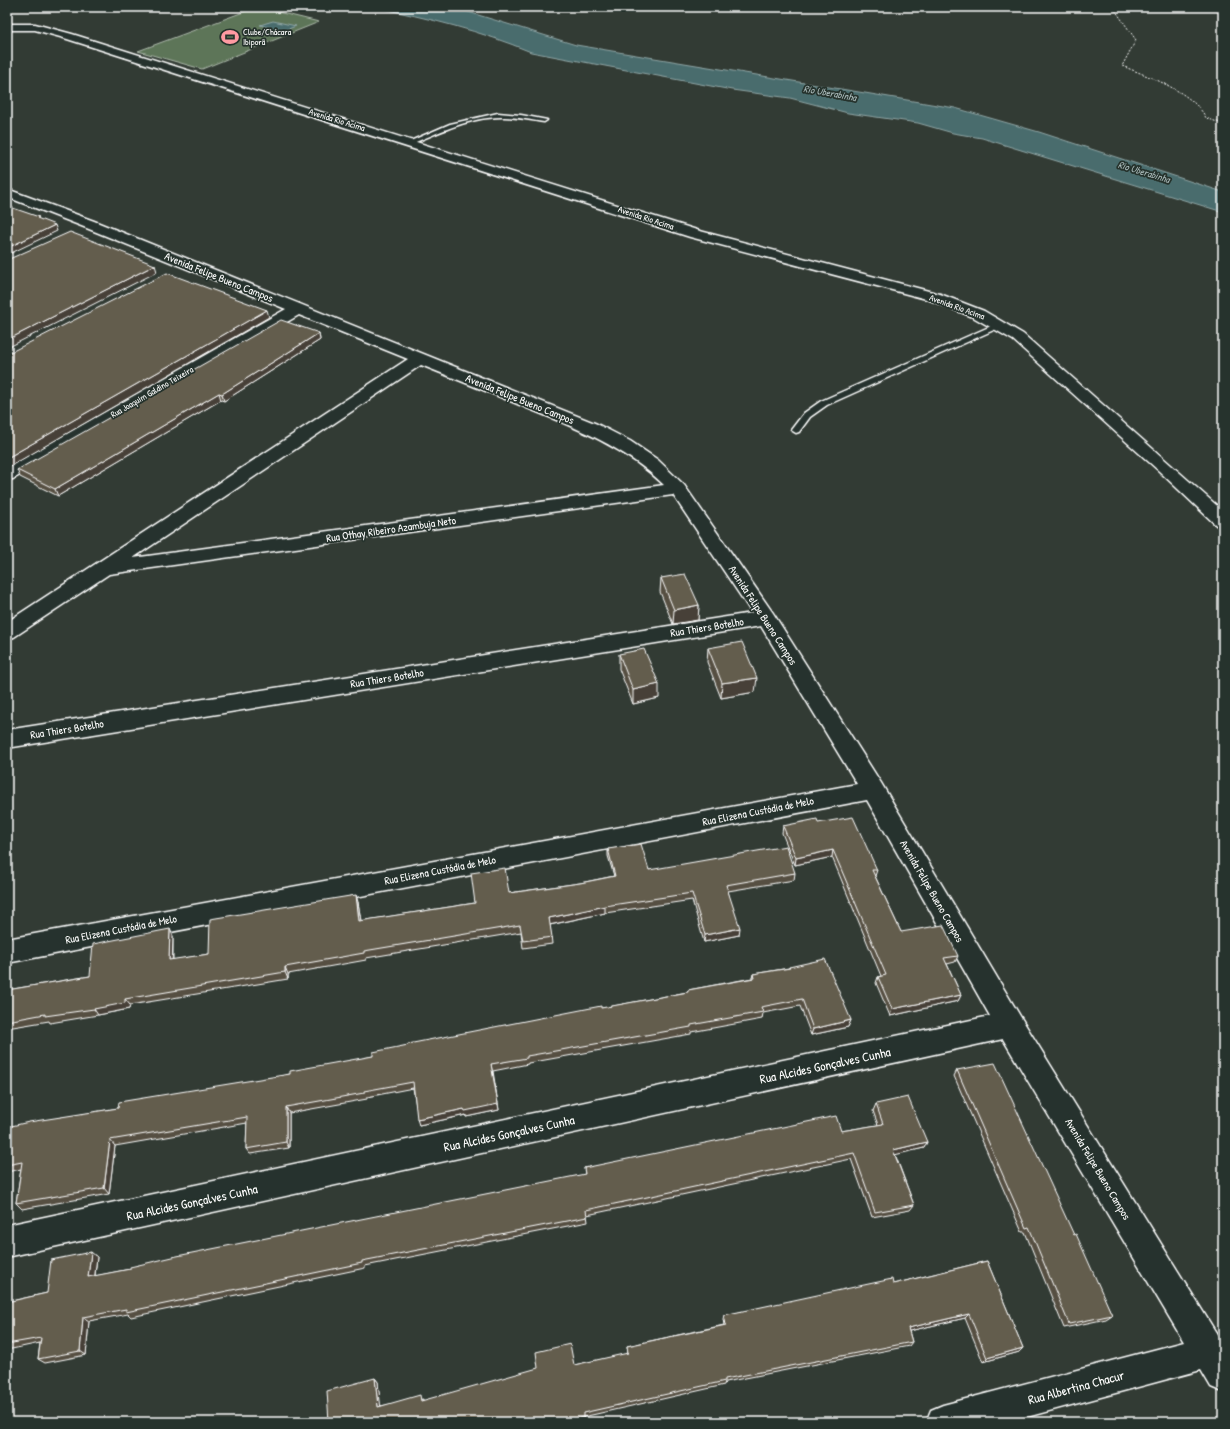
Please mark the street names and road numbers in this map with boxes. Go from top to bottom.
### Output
street label: Avenida Rio Acima [307,106,367,134]
street label: Avenida Rio Acima [617,203,676,233]
street label: Avenida Felipe Bueno Campos [163,249,275,305]
street label: Avenida Rio Acima [928,291,987,323]
street label: Rua Joaquim Galdino Teixeira [108,363,196,421]
street label: Avenida Felipe Bueno Campos [464,371,576,427]
street label: Rua Othay Ribeiro Azambuja Neto [325,513,457,545]
street label: Avenida Felipe Bueno Campos [726,563,800,667]
street label: Rua Thiers Botelho [669,614,745,640]
street label: Rua Thiers Botelho [349,665,425,691]
street label: Rua Thiers Botelho [29,716,105,742]
street label: Rua Elizena Custódia de Melo [701,793,816,829]
street label: Avenida Felipe Bueno Campos [897,837,967,945]
street label: Rua Elizena Custódia de Melo [383,852,498,888]
street label: Rua Elizena Custódia de Melo [64,911,179,947]
street label: Rua Alcides Gonçalves Cunha [758,1042,892,1088]
street label: Rua Alcides Gonçalves Cunha [442,1110,576,1156]
street label: Avenida Felipe Bueno Campos [1062,1116,1134,1222]
street label: Rua Alcides Gonçalves Cunha [125,1179,259,1225]
street label: Rua Albertina Chacur [1026,1366,1126,1408]

